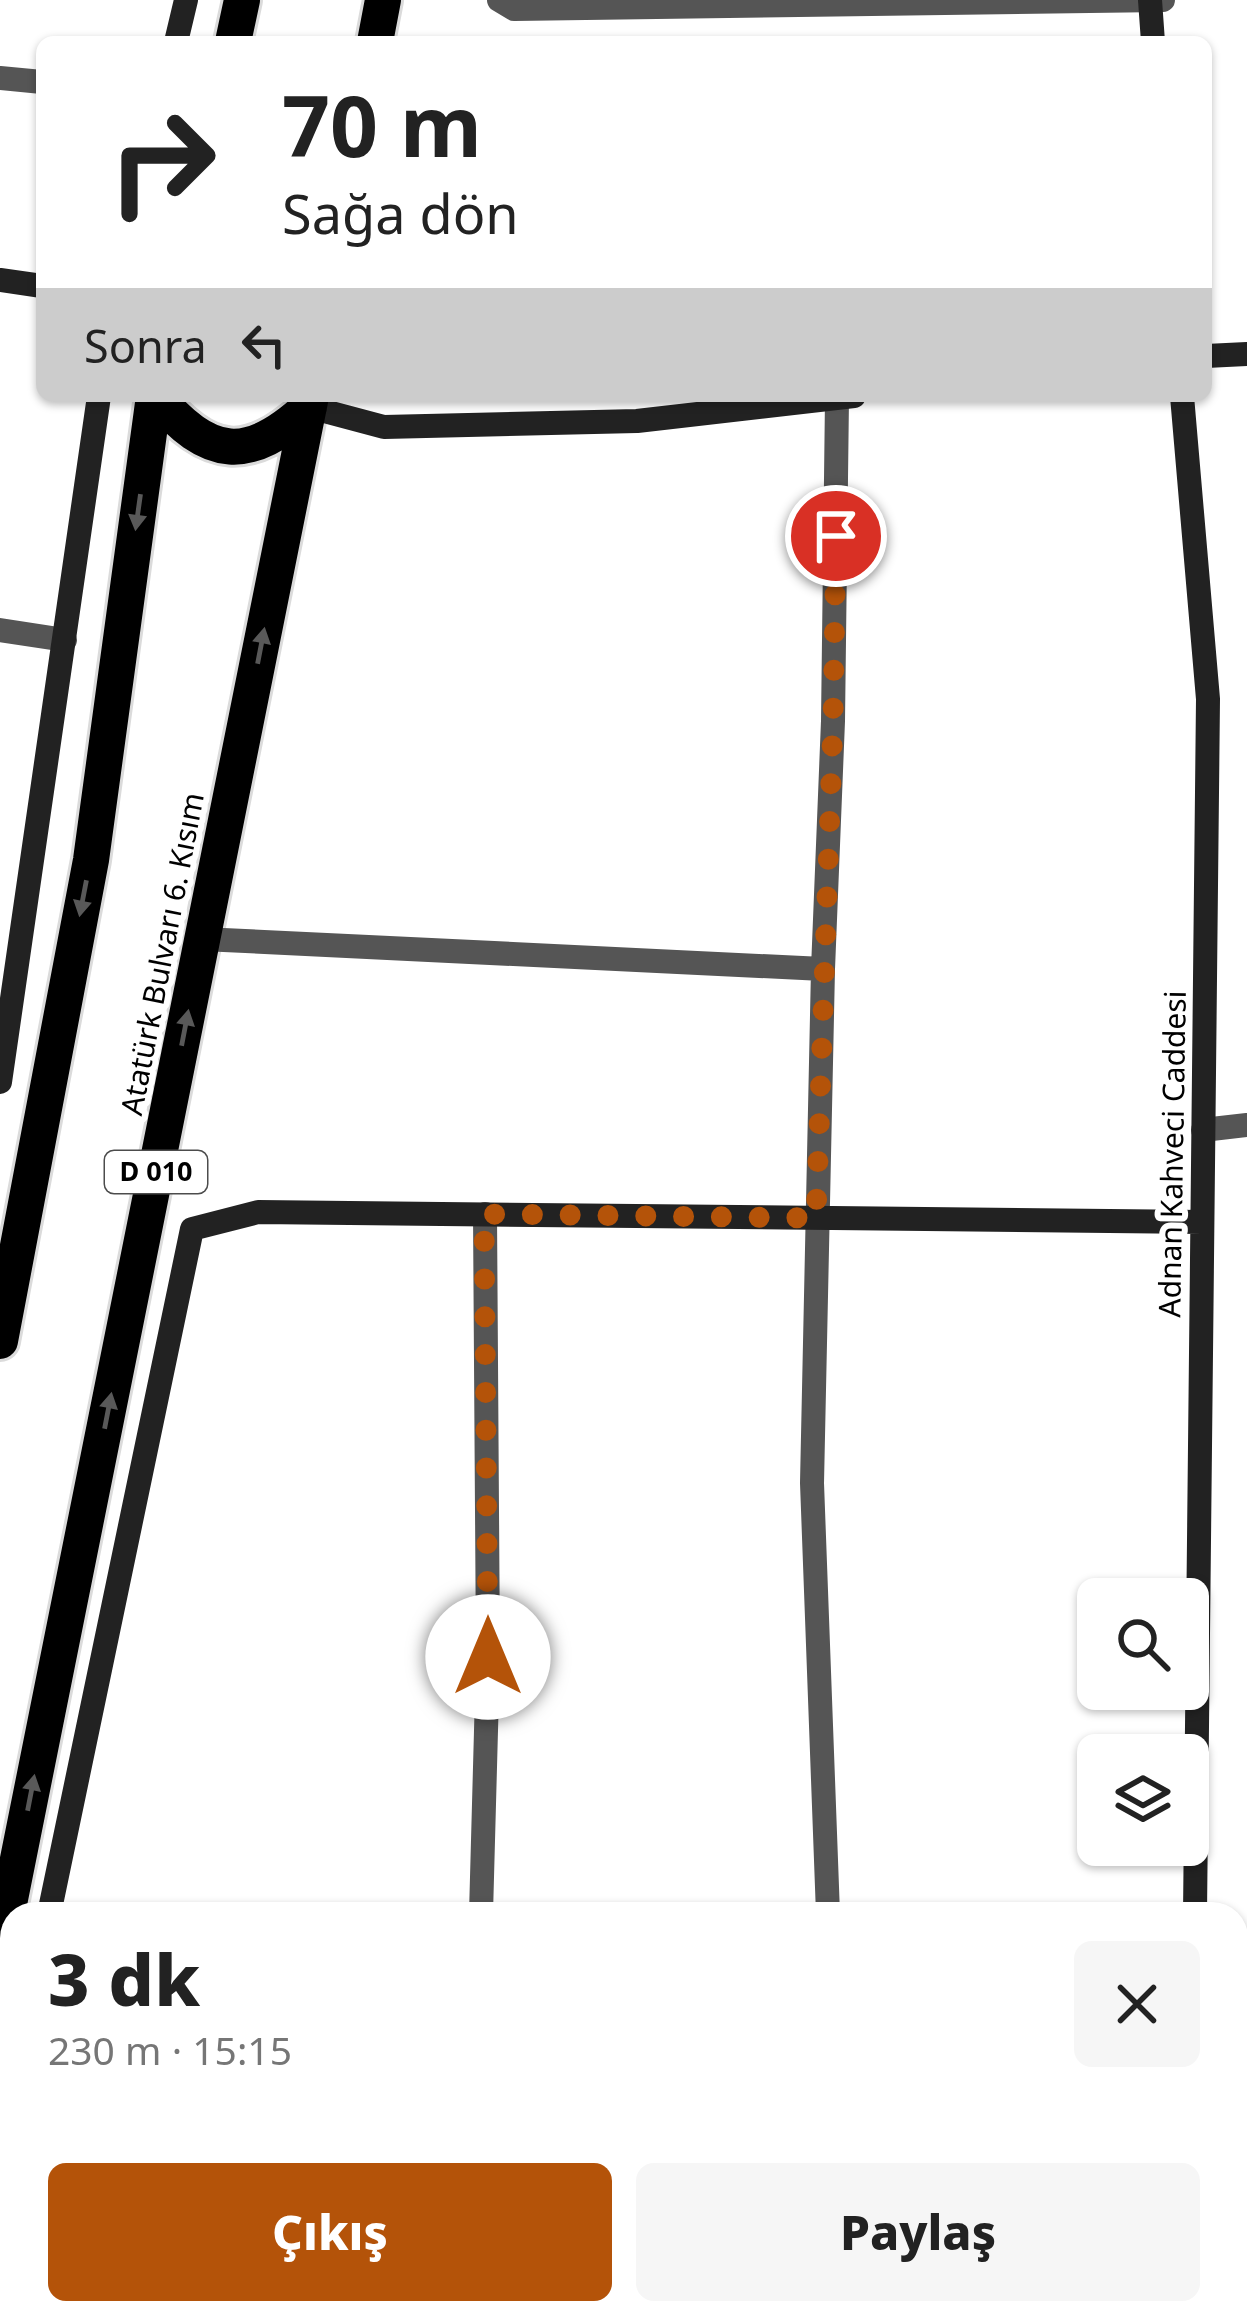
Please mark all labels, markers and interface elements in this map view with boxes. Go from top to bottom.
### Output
text: 70 m [282,67,482,182]
icon: right [84,84,240,240]
text: Sağa dön [282,176,519,250]
icon: left [231,312,297,378]
text: Sonra [84,315,207,376]
pin [785,485,887,587]
one-way arrow [128,494,147,531]
icon: arrive [803,503,869,569]
one-way arrow [252,626,271,664]
street label: Atatürk Bulvarı 6. Kısım [110,789,213,1118]
one-way arrow [74,880,93,917]
street label: Adnan Kahveci Caddesi [1148,990,1195,1318]
one-way arrow [176,1009,195,1047]
road number: D 010 [105,1151,207,1193]
one-way arrow [99,1391,118,1429]
map controls [1077,1578,1209,1866]
button: search [1077,1578,1209,1710]
position arrow [425,1594,551,1720]
button: layers [1077,1734,1209,1866]
one-way arrow [22,1774,41,1811]
text: 3 dk [48,1929,200,2027]
button: close [1074,1941,1200,2067]
text: 230 m · 15:15 [48,2023,292,2076]
button: Çıkış [48,2163,612,2301]
button: Paylaş [636,2163,1200,2301]

